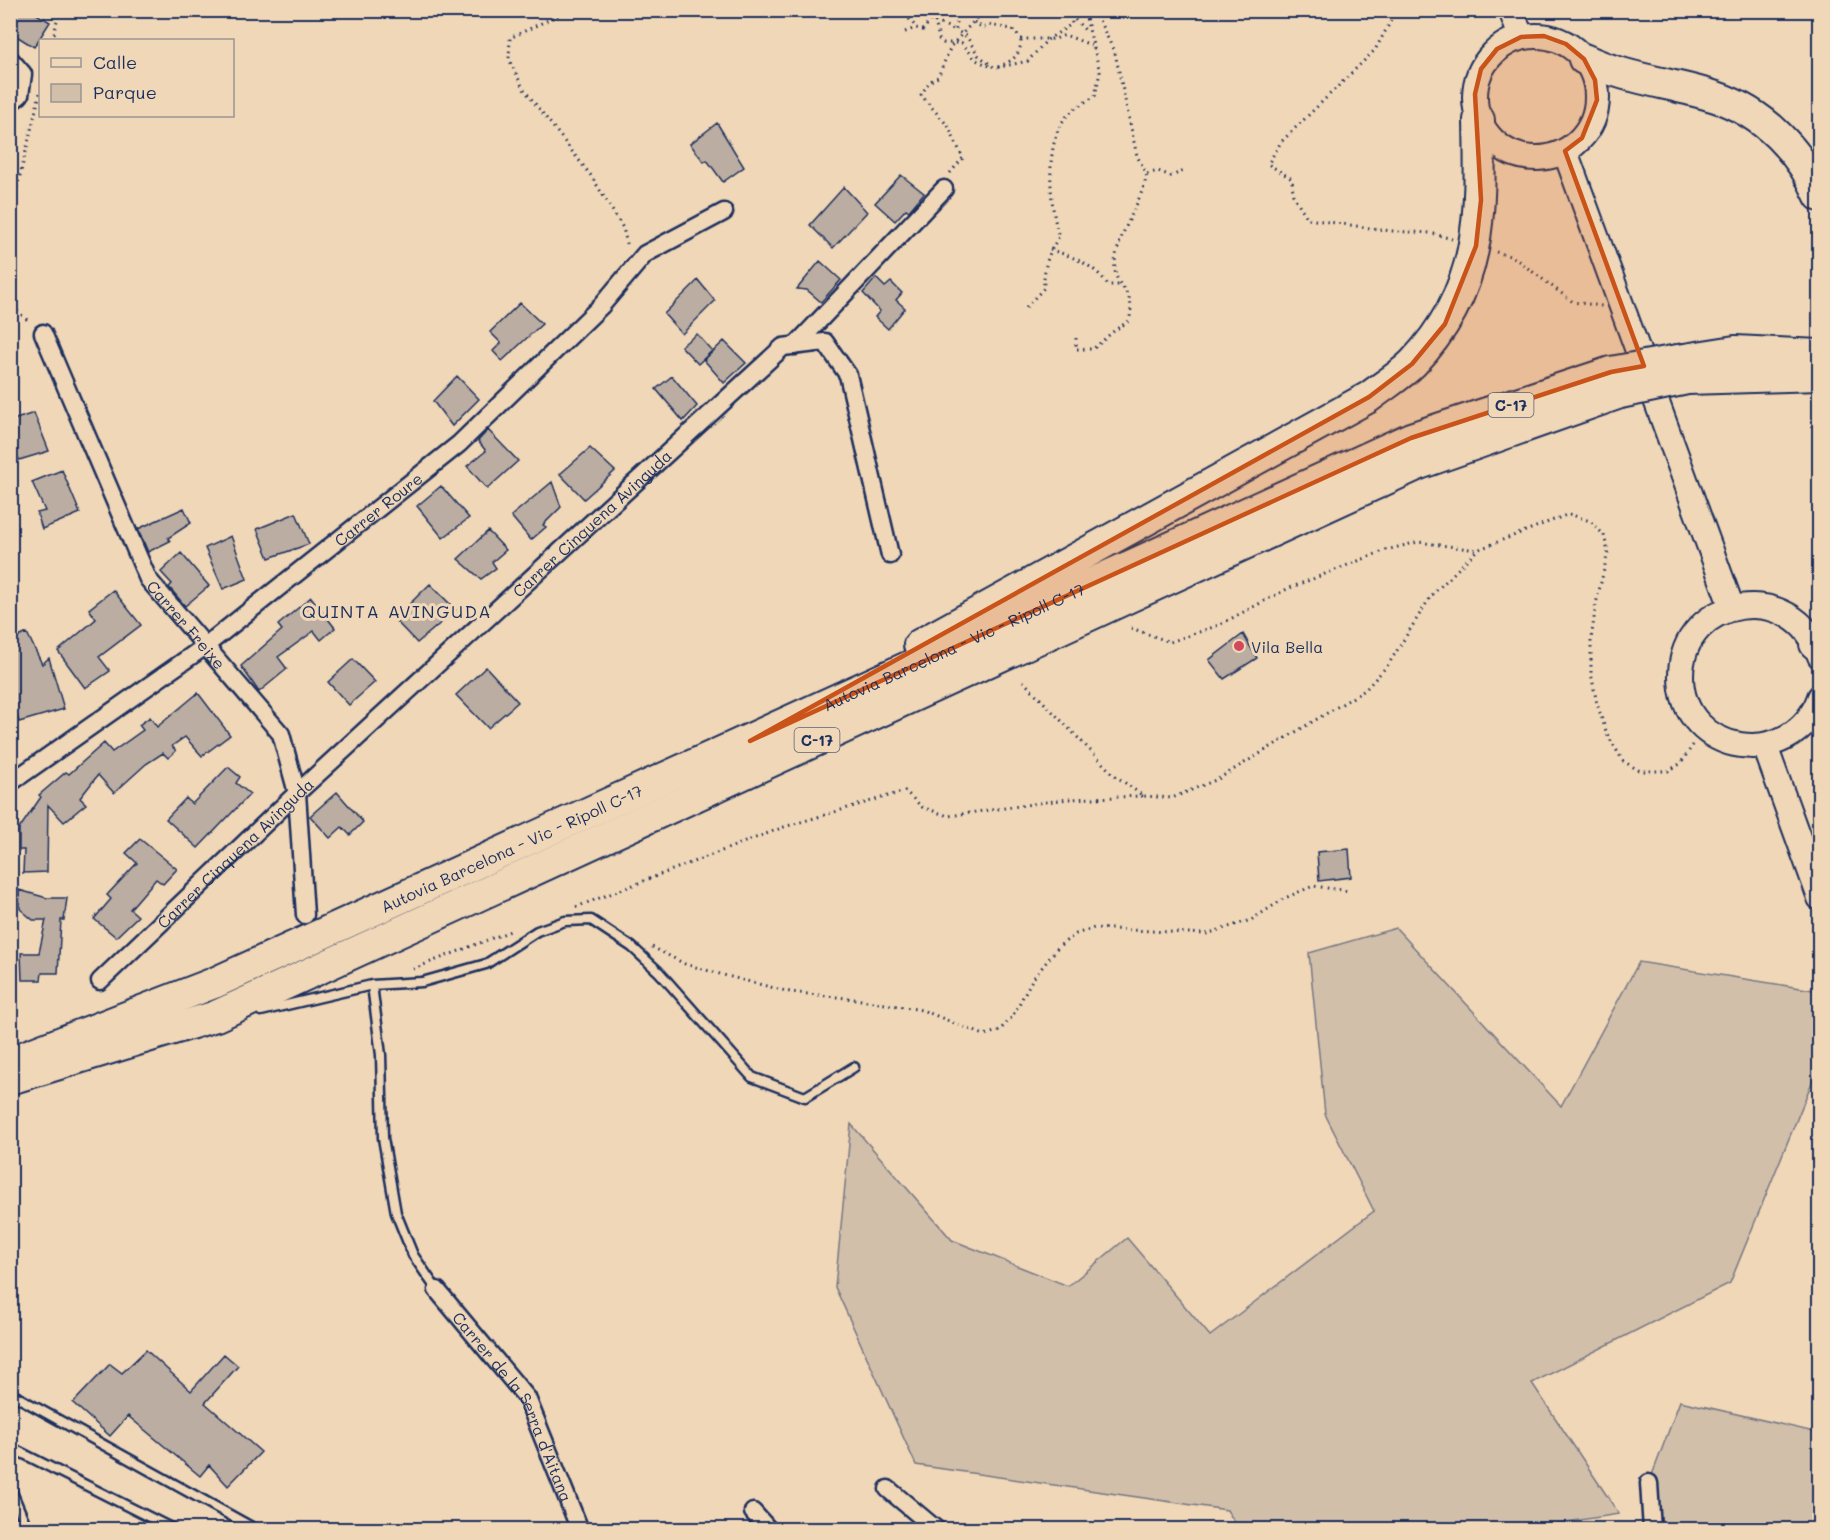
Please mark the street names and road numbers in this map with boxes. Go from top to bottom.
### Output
road number: C-17 [1488,393,1534,417]
street label: Carrer Cinquena Avinguda [508,444,675,601]
street label: Carrer Roure [329,467,426,550]
street label: Carrer Freixe [143,575,231,673]
street label: Autovia Barcelona - Vic - Ripoll C-17 [819,578,1088,715]
road number: C-17 [794,728,840,752]
street label: Carrer Cinquena Avinguda [152,773,317,932]
street label: Autovia Barcelona - Vic - Ripoll C-17 [377,779,645,916]
street label: Carrer de la Serra d'Aitana [449,1307,578,1505]

